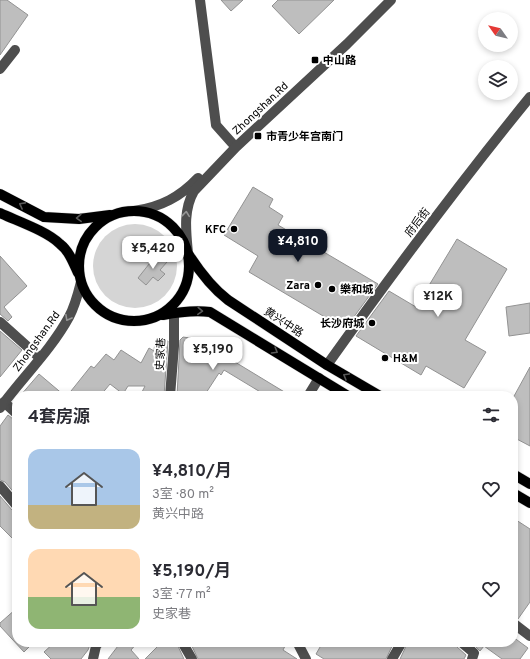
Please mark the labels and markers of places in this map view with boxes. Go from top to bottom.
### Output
place label: 中山路 [323,54,357,68]
marker: 中山路 [310,55,320,65]
place label: 市青少年宫南门 [266,130,343,144]
marker: 市青少年宫南门 [253,131,263,141]
place label: KFC [205,223,226,237]
marker: KFC [229,224,239,234]
pin: ¥4,810 [265,229,331,263]
pin: ¥5,420 [120,236,186,270]
place label: Zara [286,279,310,293]
marker: Zara [313,280,323,290]
place label: 樂和城 [340,283,374,297]
marker: 樂和城 [327,284,337,294]
pin: ¥12K [414,284,462,318]
place label: 长沙府城 [320,317,365,331]
marker: 长沙府城 [367,318,377,328]
pin: ¥5,190 [180,337,246,371]
place label: H&M [393,352,418,366]
marker: H&M [380,353,390,363]

